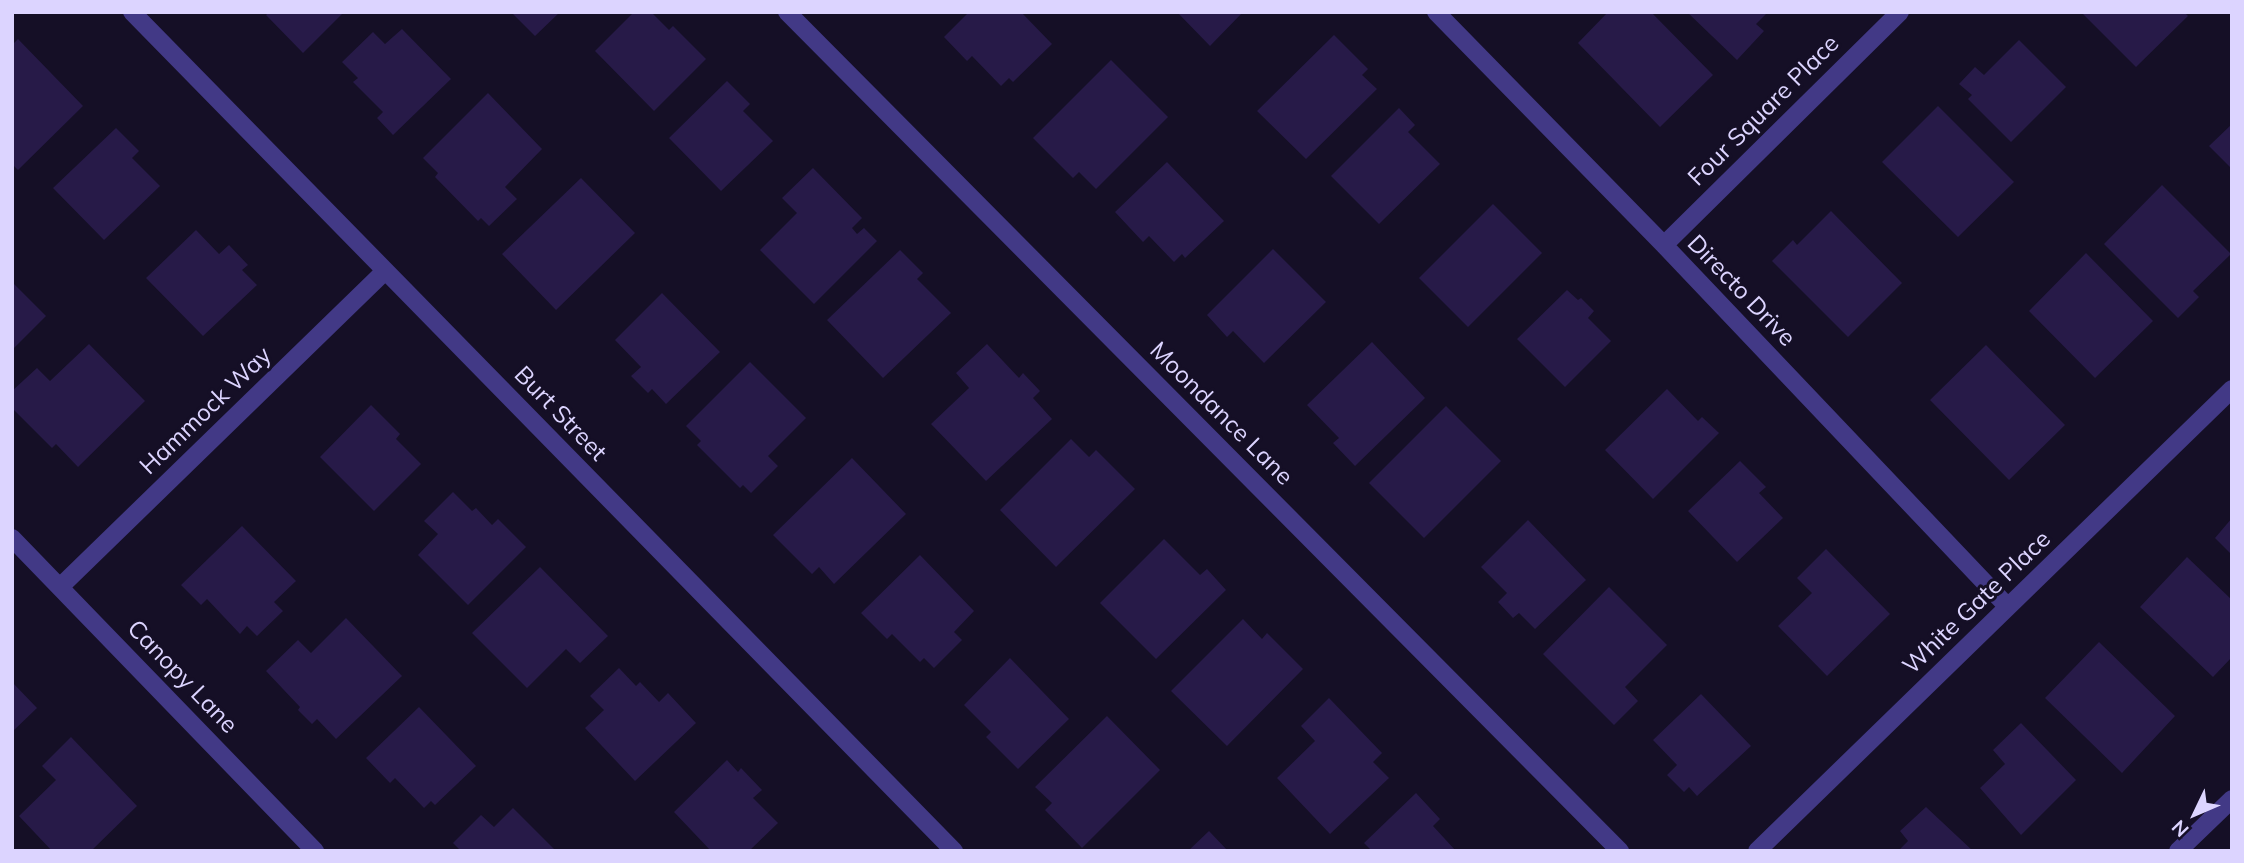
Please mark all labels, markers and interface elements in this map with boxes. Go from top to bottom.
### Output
street label: Four Square Place [1683,30,1845,192]
street label: Directo Drive [1681,229,1801,353]
street label: Moondance Lane [1143,336,1299,492]
street label: Hammock Way [134,341,278,481]
street label: Burt Street [508,361,612,467]
street label: White Gate Place [1897,525,2057,681]
street label: Canopy Lane [121,614,243,740]
north arrow [2160,779,2230,849]
text: N [2166,815,2194,842]

